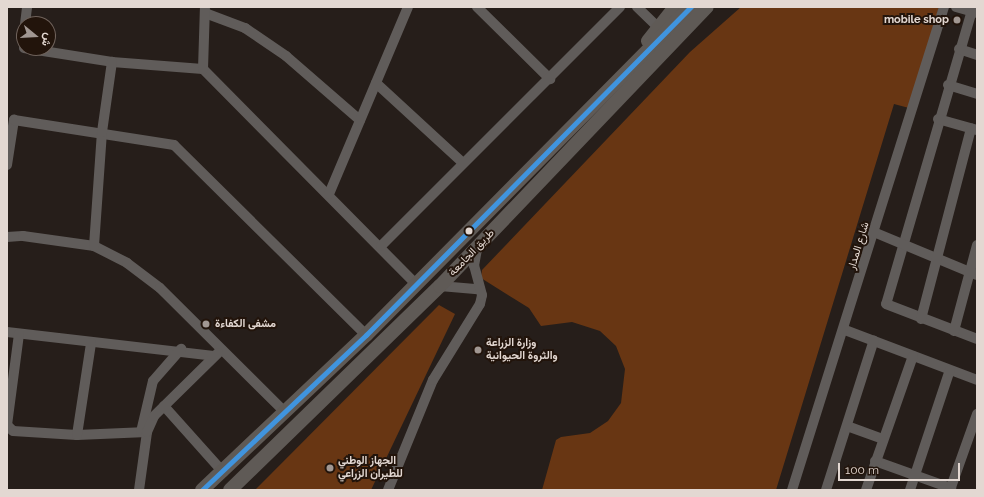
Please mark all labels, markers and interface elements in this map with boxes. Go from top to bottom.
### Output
place label: mobile shop [884,13,949,27]
marker: mobile shop [952,15,962,25]
north arrow [16,16,56,56]
text: ش [39,31,55,48]
street label: شارع المدار [846,221,872,271]
unlabelled marker [464,226,474,236]
street label: طريق الجامعة [446,227,498,279]
place label: مشفى الكفاءة [215,317,276,331]
marker: مشفى الكفاءة [200,318,212,330]
place label: وزارة الزراعة والثروة الحيوانية [486,337,558,363]
marker: وزارة الزراعة والثروة الحيوانية [473,345,483,355]
place label: الجهاز الوطني للطيران الزراعي [338,455,403,481]
scale bar [840,455,962,481]
marker: الجهاز الوطني للطيران الزراعي [325,463,335,473]
text: 100 m [845,463,879,477]

